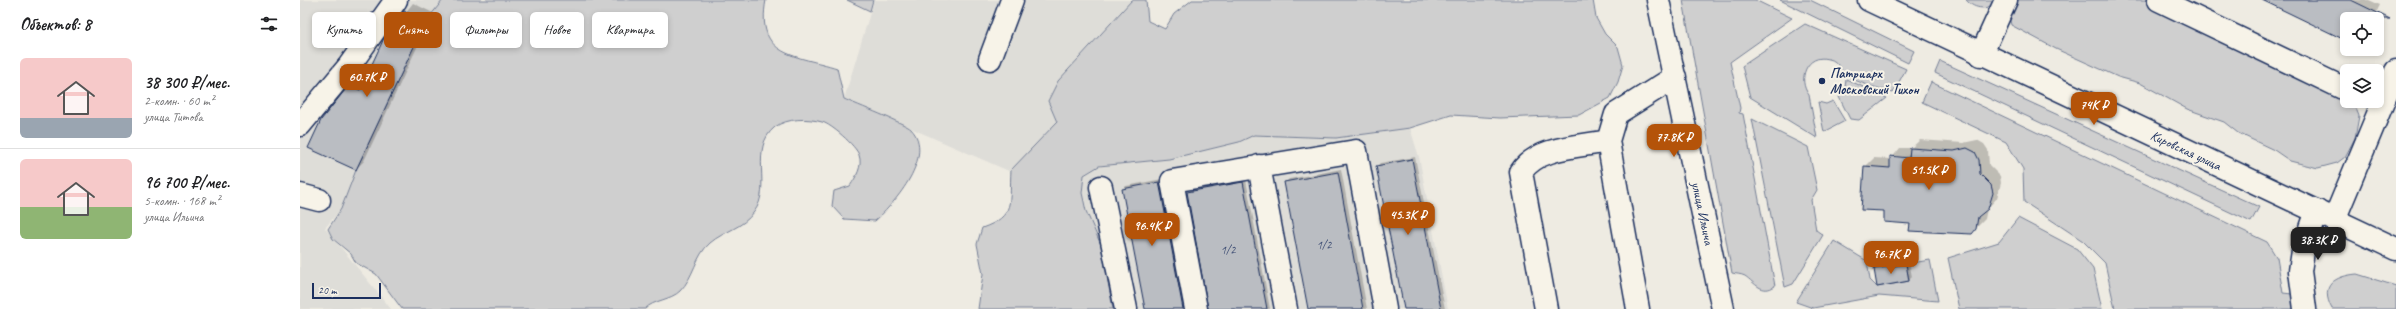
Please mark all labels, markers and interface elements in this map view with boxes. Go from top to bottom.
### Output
chip: Купить [312,12,376,48]
chip: Снять [384,12,442,48]
chip: Фильтры [450,12,522,48]
chip: Новое [530,12,584,48]
chip: Квартира [592,12,668,48]
map controls [2340,12,2384,108]
button: locate [2340,12,2384,56]
icon: filters [258,13,280,35]
text: Объектов: 8 [20,14,91,35]
pin: 60.7K ₽ [330,64,404,98]
button: layers [2340,64,2384,108]
place label: Патриарх Московский Тихон [1830,65,1920,98]
text: 60.7K ₽ [349,69,385,85]
text: 38 300 ₽/мес. [144,72,230,93]
icon: home [52,74,100,122]
marker: Патриарх Московский Тихон [1817,76,1827,86]
pin: 74K ₽ [2066,92,2122,126]
text: 2-комн. · 60 m² [144,93,214,109]
text: 74K ₽ [2080,97,2108,113]
text: улица Титова [144,109,203,125]
pin: 77.8K ₽ [1637,124,1711,158]
street label: Кировская улица [2148,127,2225,175]
text: 77.8K ₽ [1656,129,1692,145]
pin: 51.5K ₽ [1892,157,1966,191]
text: 51.5K ₽ [1911,162,1947,178]
text: 96 700 ₽/мес. [144,172,230,193]
icon: home [52,175,100,223]
street label: улица Ильича [1687,179,1718,248]
text: 5-комн. · 168 m² [144,193,220,209]
pin: 45.3K ₽ [1371,202,1445,236]
text: 45.3K ₽ [1390,207,1426,223]
text: улица Ильича [144,209,204,225]
pin: 96.4K ₽ [1115,213,1189,247]
text: 96.4K ₽ [1134,218,1170,234]
pin: 38.3K ₽ [2281,227,2355,261]
text: 38.3K ₽ [2300,232,2336,248]
house number: 1/2 [1317,237,1333,253]
pin: 96.7K ₽ [1854,241,1928,275]
house number: 1/2 [1221,242,1237,258]
text: 96.7K ₽ [1873,246,1909,262]
scale bar [312,281,381,300]
text: 20 m [318,283,337,297]

